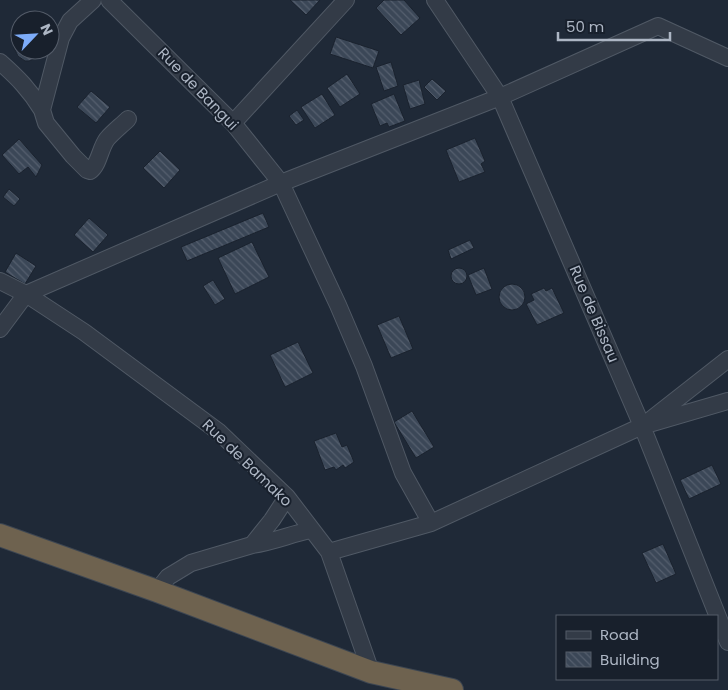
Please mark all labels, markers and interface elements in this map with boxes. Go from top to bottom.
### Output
north arrow [10,10,60,60]
scale bar [558,10,670,42]
text: 50 m [566,16,604,37]
text: N [35,21,58,39]
street label: Rue de Bangui [153,43,243,135]
street label: Rue de Bissau [565,262,624,366]
street label: Rue de Bamako [198,414,297,511]
legend [556,615,718,680]
text: Road [600,624,639,645]
text: Building [600,649,660,670]

